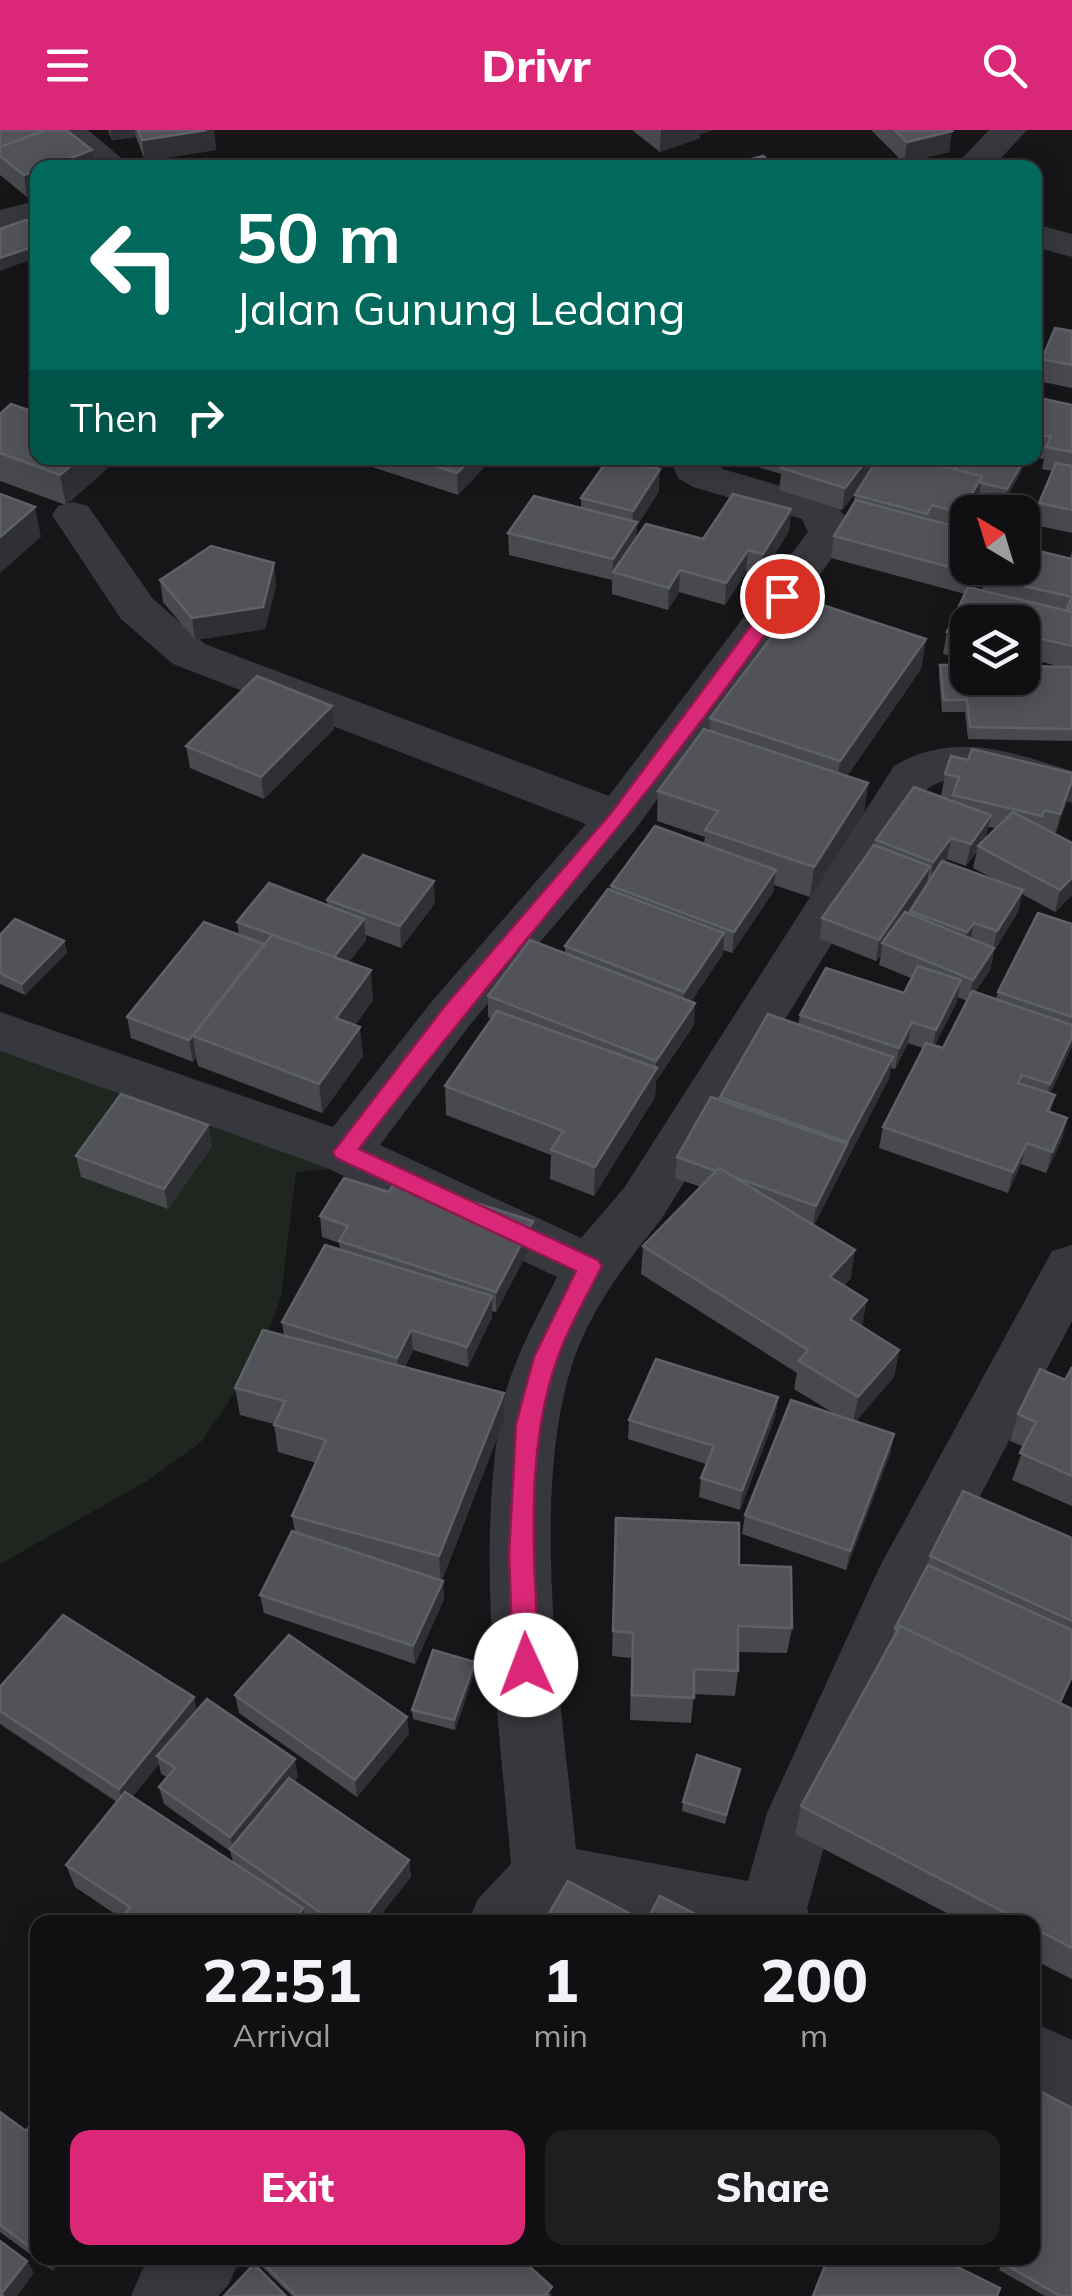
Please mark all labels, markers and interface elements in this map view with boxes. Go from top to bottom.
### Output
text: Drivr [482,37,590,93]
icon: menu [40,38,95,93]
icon: search [977,38,1032,93]
text: 50 m [235,193,401,281]
icon: left [70,200,200,330]
text: Jalan Gunung Ledang [235,280,685,336]
icon: right [178,390,233,445]
text: Then [70,394,158,442]
north arrow [950,495,1040,585]
map controls [950,495,1040,695]
pin [740,554,825,639]
icon: arrive [755,569,810,624]
button: layers [950,605,1040,695]
position arrow [474,1613,578,1717]
text: 22:51 [202,1942,362,2017]
text: 1 [543,1942,579,2017]
text: 200 [760,1942,868,2017]
text: Arrival [233,2015,331,2055]
text: min [534,2015,588,2055]
text: m [800,2015,828,2055]
button: Exit [70,2130,525,2245]
button: Share [545,2130,1000,2245]

